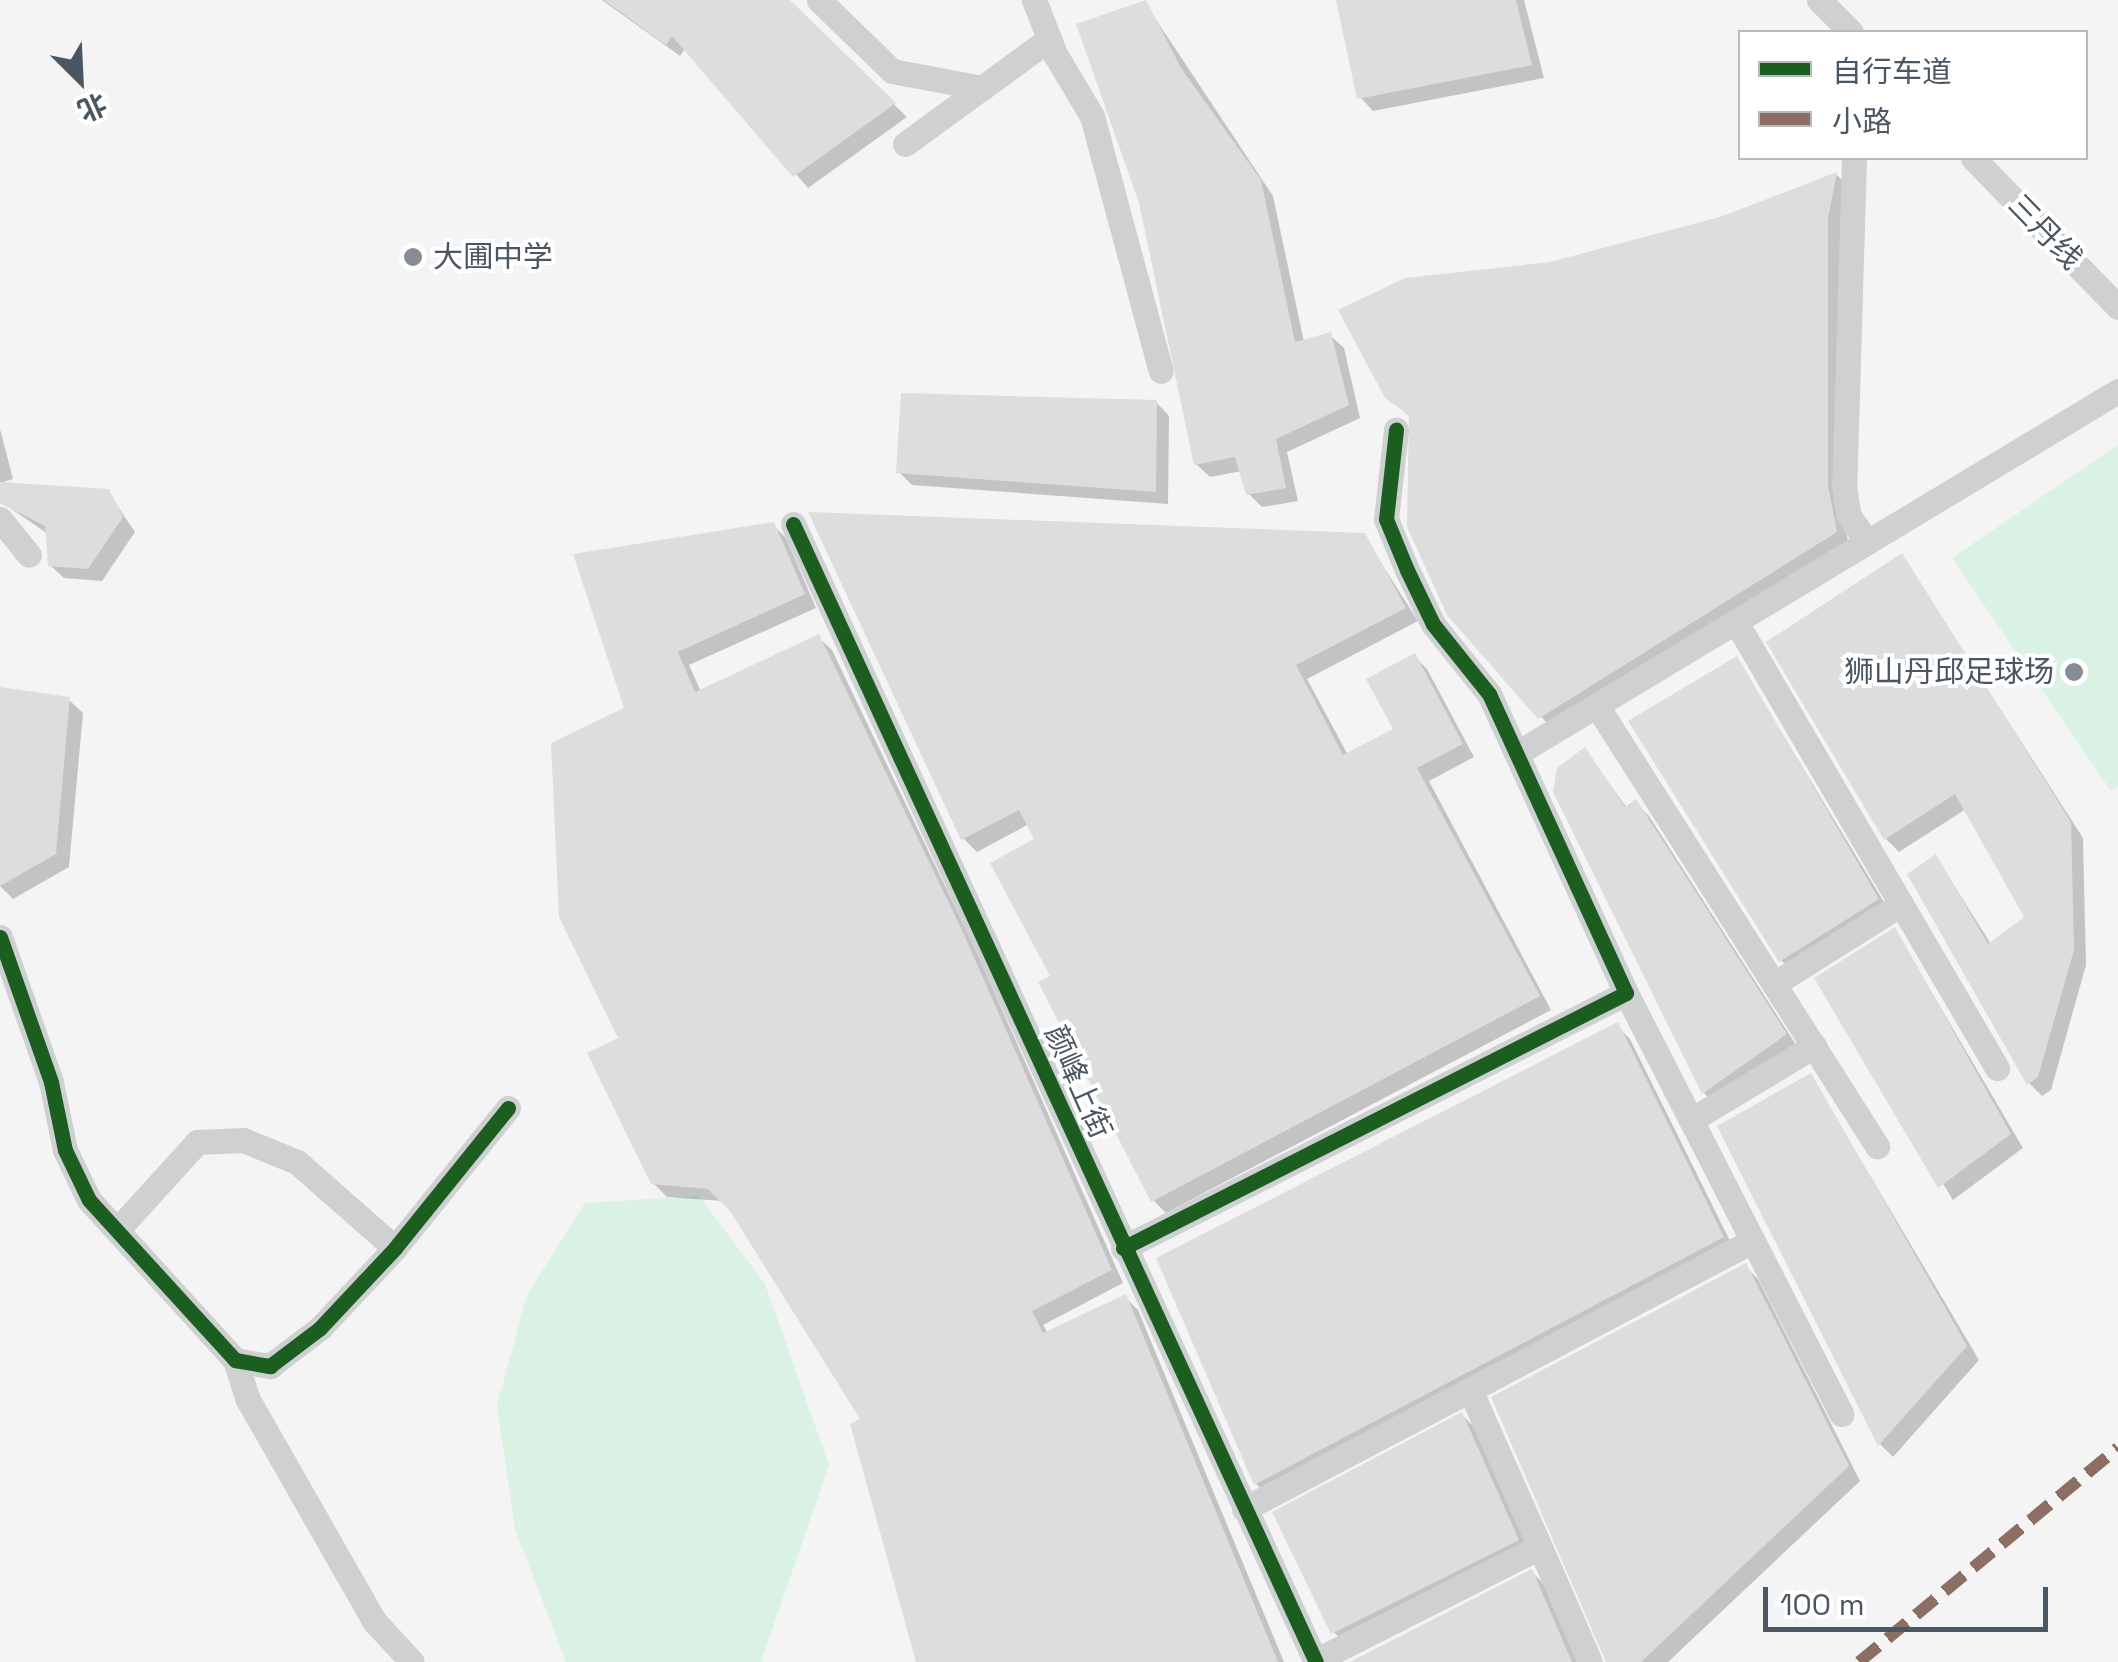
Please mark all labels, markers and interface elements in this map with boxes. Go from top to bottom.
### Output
north arrow [30,30,130,130]
legend [1738,30,2088,160]
text: 自行车道 [1832,52,1952,91]
text: 北 [72,85,112,130]
text: 小路 [1832,102,1892,141]
street label: 三丹线 [2001,187,2089,277]
place label: 大圃中学 [433,239,553,275]
marker: 大圃中学 [402,246,424,268]
place label: 狮山丹邱足球场 [1844,654,2054,690]
marker: 狮山丹邱足球场 [2063,661,2085,683]
street label: 颜峰上街 [1037,1020,1119,1144]
scale bar [1768,1567,2053,1629]
text: 100 m [1780,1585,1865,1624]

